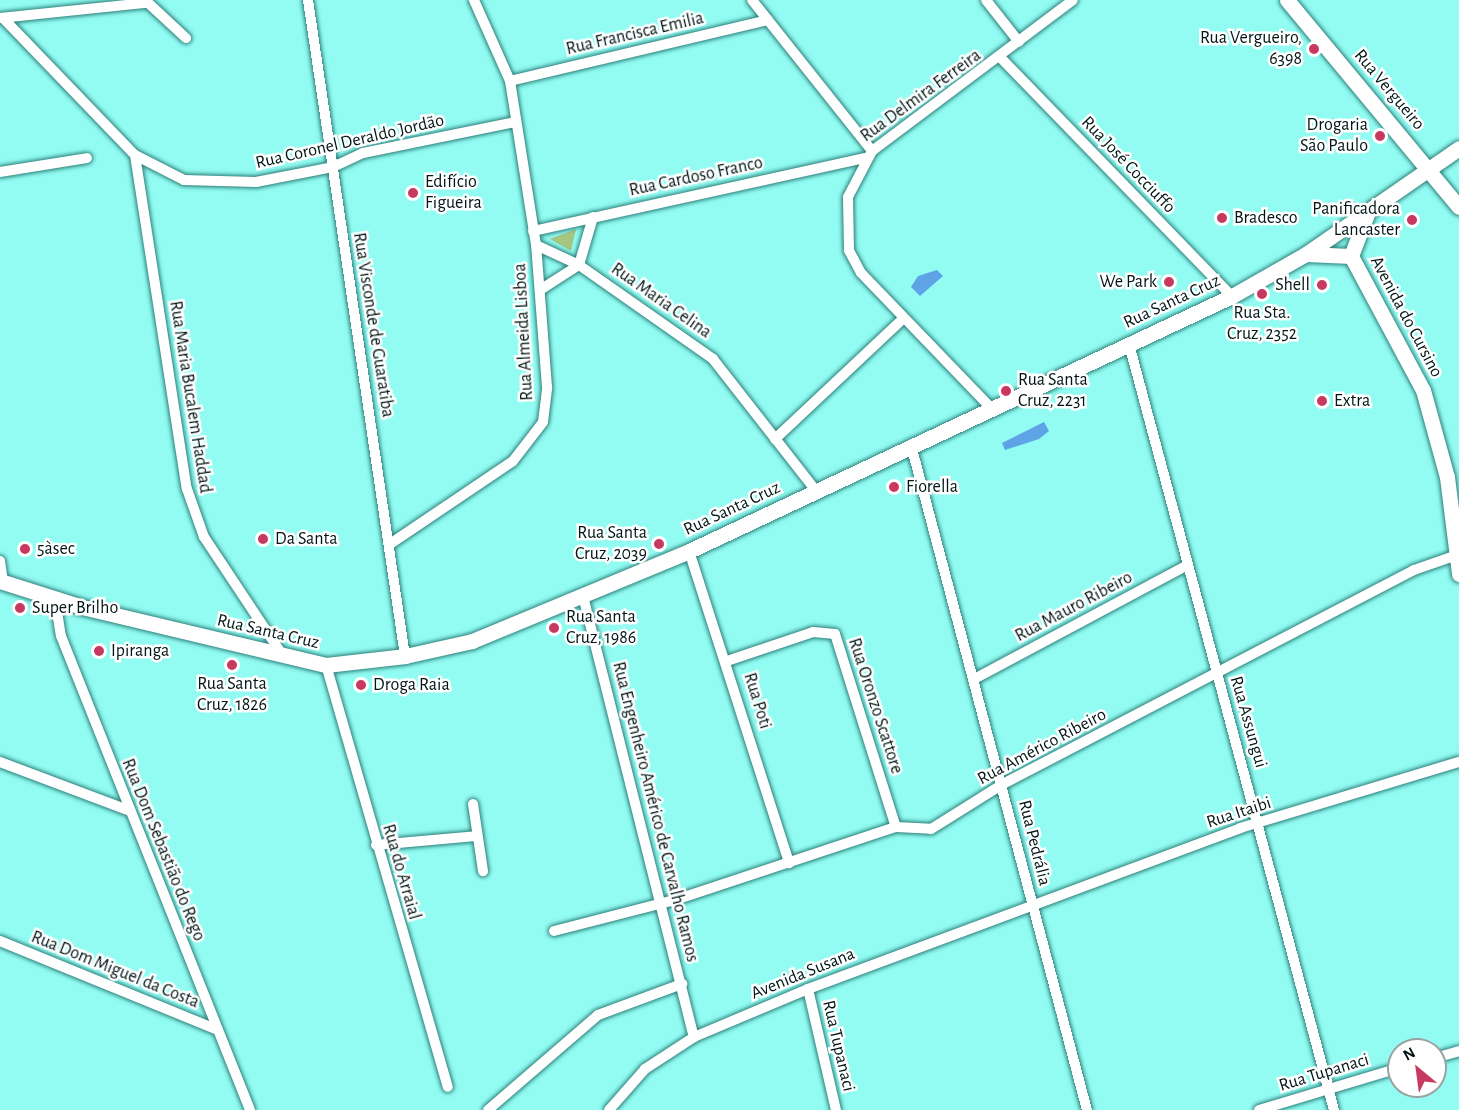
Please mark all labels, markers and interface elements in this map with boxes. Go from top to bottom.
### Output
street label: Rua Francisca Emilia [564,8,706,60]
place label: Rua Vergueiro, 6398 [1200,28,1302,70]
marker: Rua Vergueiro, 6398 [1307,42,1321,56]
street label: Rua Delmira Ferreira [856,45,986,147]
street label: Rua Vergueiro [1349,45,1429,135]
street label: Rua Coronel Deraldo Jordão [254,110,446,174]
street label: Rua José Cocciuffo [1076,112,1180,218]
place label: Drogaria São Paulo [1300,115,1368,158]
marker: Drogaria São Paulo [1373,129,1387,143]
street label: Rua Cardoso Franco [627,152,765,202]
place label: Edifício Figueira [425,172,482,214]
marker: Edifício Figueira [406,186,420,200]
place label: Panificadora Lancaster [1312,199,1400,242]
place label: Bradesco [1234,207,1297,229]
marker: Bradesco [1215,211,1229,225]
marker: Panificadora Lancaster [1405,213,1419,227]
street label: Rua Visconde de Guaratiba [348,231,398,419]
street label: Avenida do Cursino [1365,253,1447,381]
street label: Rua Maria Celina [607,258,715,344]
street label: Rua Almeida Lisboa [510,263,538,401]
street label: Rua Santa Cruz [1120,270,1224,334]
place label: We Park [1099,271,1157,293]
place label: Shell [1275,274,1310,296]
marker: We Park [1162,275,1176,289]
marker: Shell [1315,278,1329,292]
marker: Rua Sta. Cruz, 2352 [1255,287,1269,301]
street label: Rua Maria Bucalem Haddad [164,299,216,495]
place label: Rua Sta. Cruz, 2352 [1227,303,1297,346]
place label: Rua Santa Cruz, 2231 [1018,370,1088,412]
marker: Rua Santa Cruz, 2231 [999,384,1013,398]
place label: Extra [1334,390,1370,412]
marker: Extra [1315,394,1329,408]
place label: Fiorella [906,476,958,498]
street label: Rua Santa Cruz [680,477,784,541]
marker: Fiorella [887,480,901,494]
place label: Rua Santa Cruz, 2039 [575,523,647,566]
place label: Da Santa [275,528,338,550]
marker: Da Santa [256,532,270,546]
marker: Rua Santa Cruz, 2039 [652,537,666,551]
place label: 5àsec [37,538,75,560]
marker: 5àsec [18,542,32,556]
street label: Rua Mauro Ribeiro [1012,567,1136,647]
place label: Super Brilho [32,597,118,619]
marker: Super Brilho [13,601,27,615]
place label: Rua Santa Cruz, 1986 [566,607,636,650]
street label: Rua Santa Cruz [215,610,321,654]
marker: Rua Santa Cruz, 1986 [547,621,561,635]
street label: Rua Oronzo Scattore [843,635,907,777]
place label: Ipiranga [111,640,169,662]
marker: Ipiranga [92,644,106,658]
marker: Rua Santa Cruz, 1826 [225,658,239,672]
street label: Rua Engenheiro Américo de Carvalho Ramos [607,660,703,964]
street label: Rua Poti [738,670,776,732]
place label: Rua Santa Cruz, 1826 [197,674,267,716]
place label: Droga Raia [373,674,450,696]
street label: Rua Assungui [1225,674,1271,770]
marker: Droga Raia [354,678,368,692]
street label: Rua Américo Ribeiro [974,704,1110,790]
street label: Rua Dom Sebastião do Rego [116,756,210,944]
street label: Rua Itaibi [1204,792,1274,834]
street label: Rua Pedrália [1013,798,1055,888]
street label: Rua do Arraial [377,822,425,922]
street label: Rua Dom Miguel da Costa [28,926,202,1014]
street label: Avenida Susana [748,943,858,1005]
street label: Rua Tupanaci [817,998,859,1094]
north arrow [1387,1038,1447,1098]
text: N [1400,1044,1418,1064]
street label: Rua Tupanaci [1276,1049,1372,1097]

